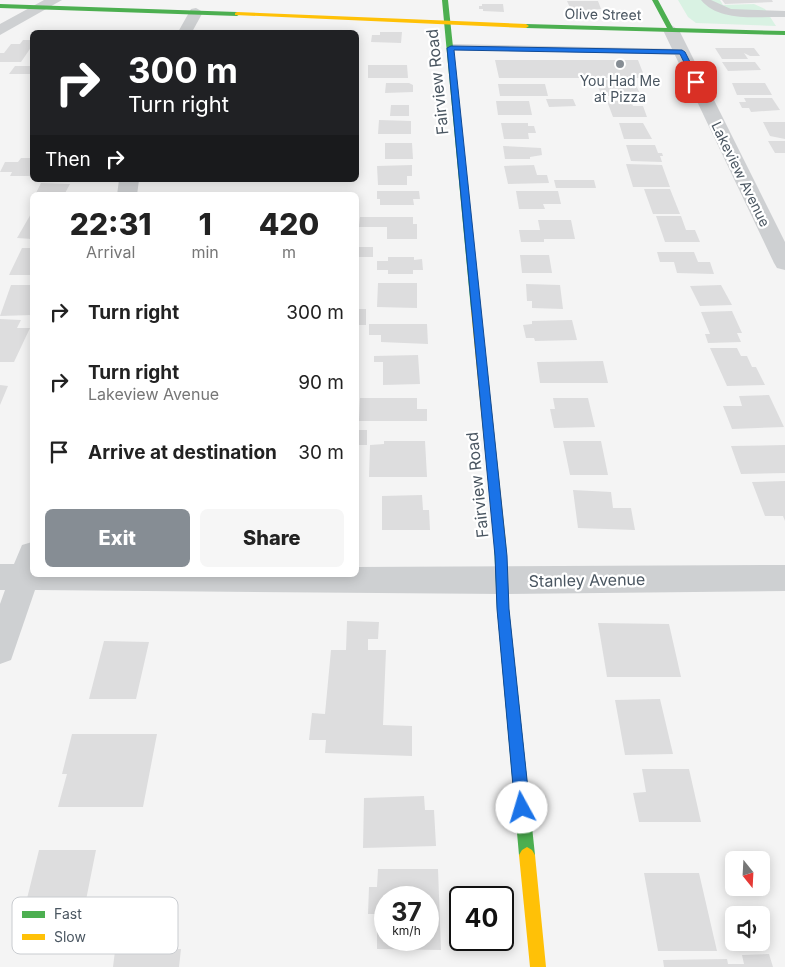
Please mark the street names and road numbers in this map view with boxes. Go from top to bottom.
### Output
street label: Olive Street [565,5,642,23]
street label: Fairview Road [422,28,452,136]
street label: Lakeview Avenue [708,119,774,229]
street label: Fairview Road [462,431,492,539]
street label: Stanley Avenue [529,569,645,591]

